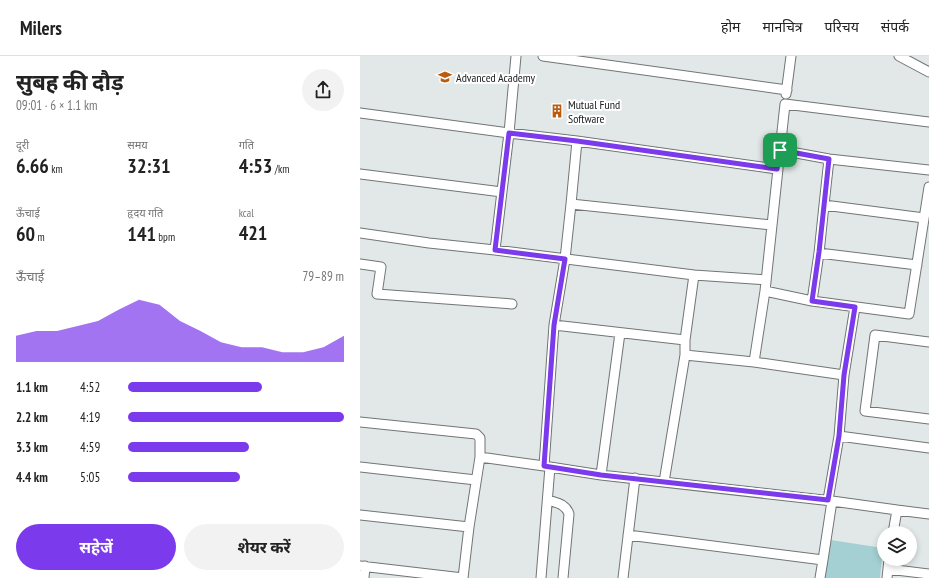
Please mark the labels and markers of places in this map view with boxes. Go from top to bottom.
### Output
school or university icon: Advanced Academy [437,69,453,85]
place label: Advanced Academy [456,70,536,85]
place label: Mutual Fund Software [568,97,620,126]
building icon: Mutual Fund Software [549,103,565,119]
pin [763,133,797,167]

